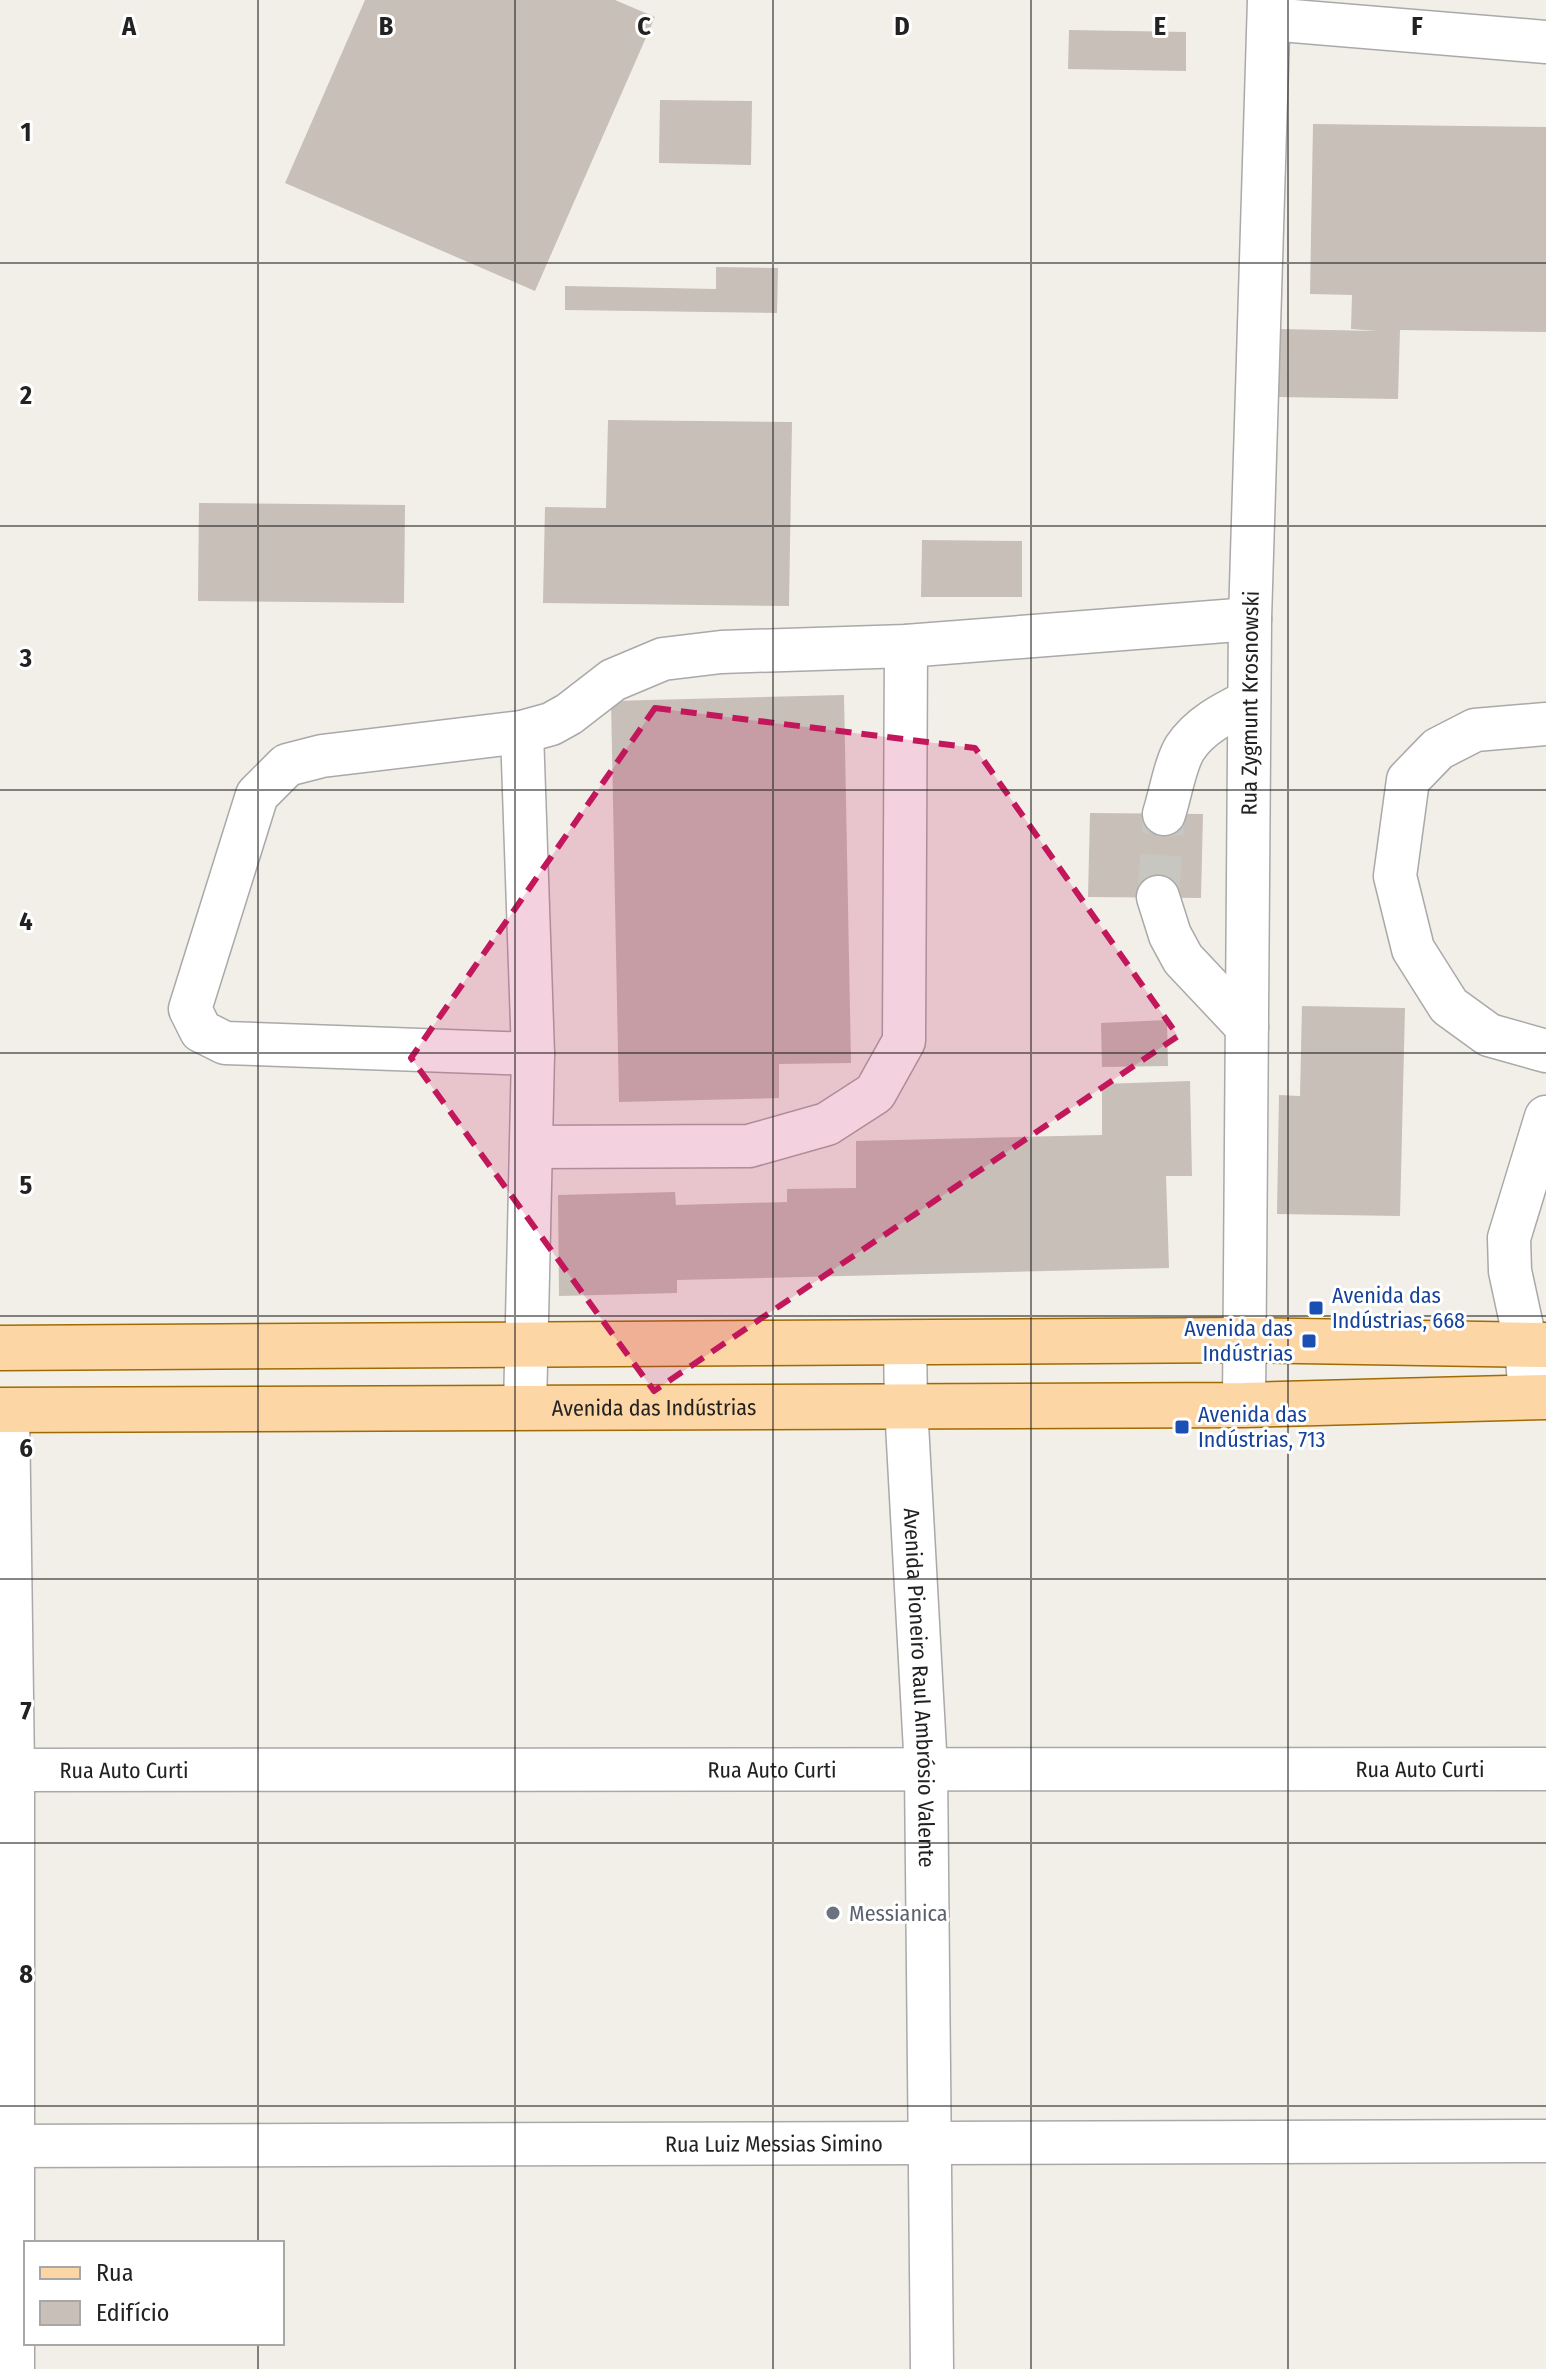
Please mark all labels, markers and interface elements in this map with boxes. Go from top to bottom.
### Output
text: A [121,11,137,42]
text: B [379,11,394,42]
text: C [637,11,651,42]
text: D [894,11,910,42]
text: E [1154,11,1166,42]
text: F [1411,11,1423,42]
text: 1 [21,117,32,148]
text: 2 [19,380,32,411]
street label: Rua Zygmunt Krosnowski [1236,590,1265,815]
text: 3 [19,643,32,674]
text: 4 [19,906,33,937]
text: 5 [20,1170,33,1201]
place label: Avenida das Indústrias, 668 [1332,1282,1465,1334]
marker: Avenida das Indústrias, 668 [1307,1299,1325,1317]
place label: Avenida das Indústrias [1184,1315,1293,1367]
marker: Avenida das Indústrias [1300,1332,1318,1350]
street label: Avenida das Indústrias [552,1394,756,1422]
place label: Avenida das Indústrias, 713 [1198,1401,1325,1453]
marker: Avenida das Indústrias, 713 [1173,1418,1191,1436]
text: 6 [19,1433,33,1464]
street label: Avenida Pioneiro Raul Ambrósio Valente [898,1507,940,1868]
text: 7 [20,1696,32,1727]
street label: Rua Auto Curti [708,1756,836,1784]
street label: Rua Auto Curti [1356,1756,1484,1783]
street label: Rua Auto Curti [60,1757,188,1784]
place label: Messianica [849,1900,948,1927]
marker: Messianica [824,1904,842,1922]
text: 8 [19,1959,33,1990]
street label: Rua Luiz Messias Simino [665,2130,883,2158]
legend [24,2241,284,2345]
text: Rua [96,2259,133,2287]
text: Edifício [96,2299,169,2327]

